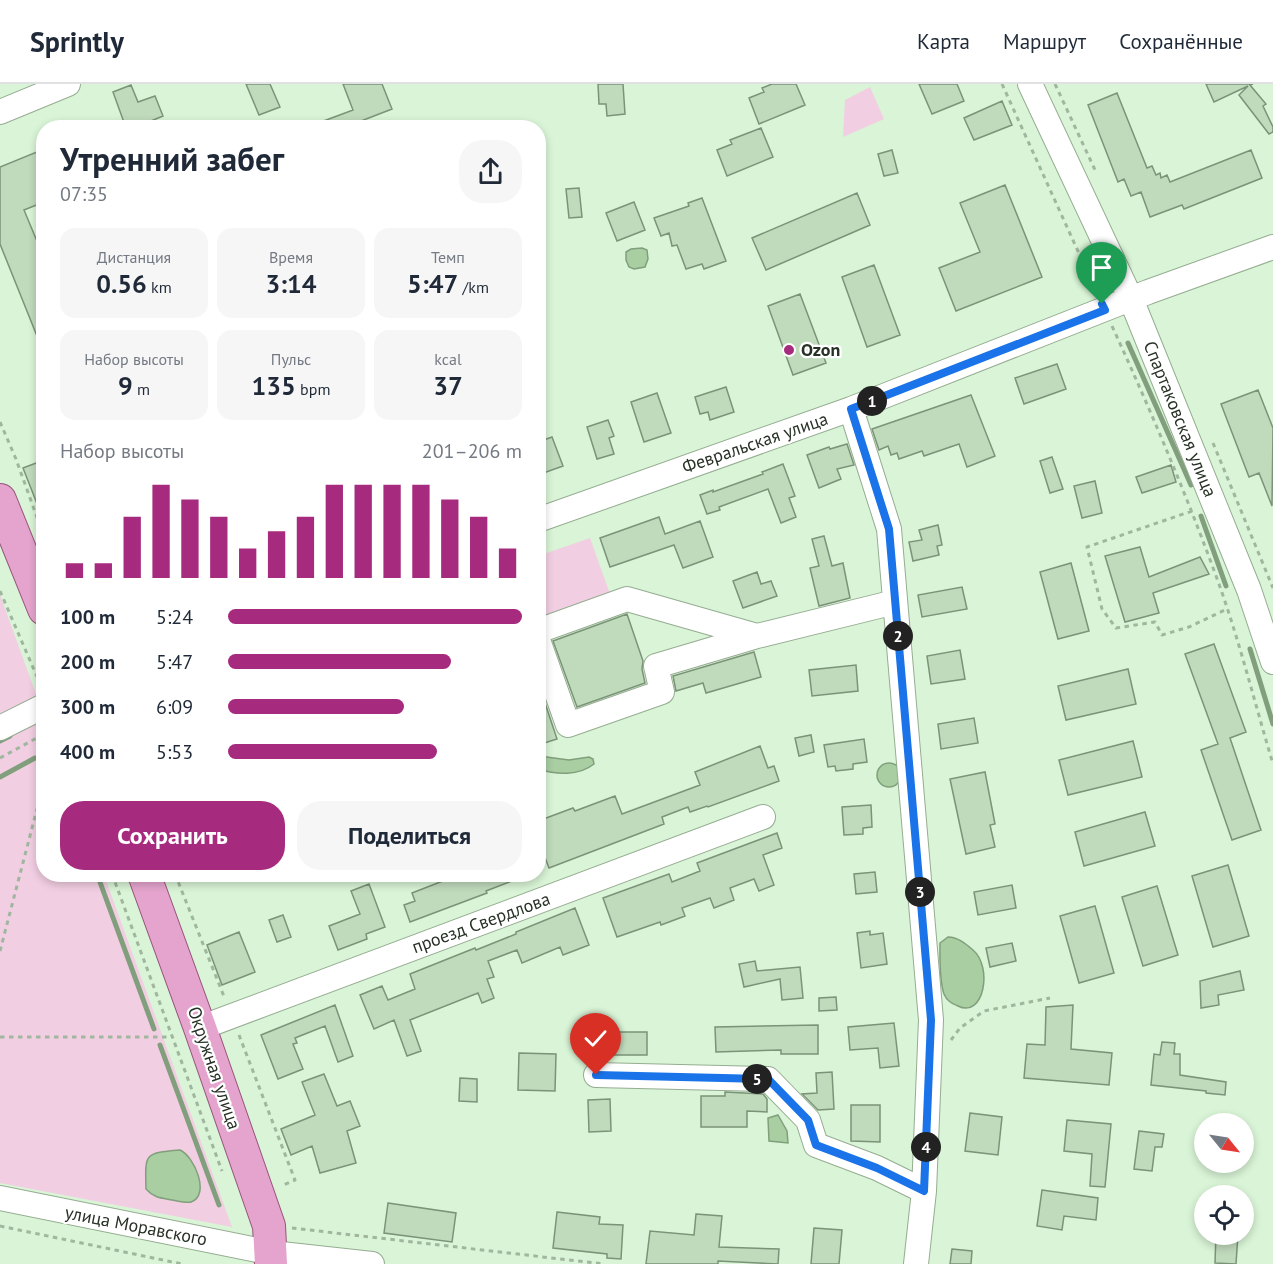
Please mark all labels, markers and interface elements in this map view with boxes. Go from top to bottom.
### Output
text: Sprintly [30,23,124,60]
text: Карта [917,28,970,55]
text: Маршрут [1003,28,1086,55]
text: Сохранённые [1119,28,1243,55]
text: Утренний забег [60,137,284,180]
button: share [459,140,522,203]
text: 07:35 [60,181,108,207]
pin [1076,242,1127,304]
text: Дистанция [97,247,171,267]
text: Время [269,247,313,267]
text: Темп [431,247,465,267]
icon: arrive [1085,251,1118,284]
text: 0.56 [96,267,147,300]
text: 3:14 [265,267,317,300]
text: 5:47 [407,267,458,300]
text: km [147,277,172,297]
text: /km [458,277,489,297]
street label: Спартаковская улица [1139,337,1222,500]
place label: Ozon [801,338,840,361]
marker: Ozon [782,343,796,357]
text: Набор высоты [84,349,184,369]
text: Пульс [271,349,311,369]
text: kcal [434,349,462,369]
text: 9 [118,369,133,402]
text: 135 [252,369,296,402]
text: 37 [433,369,463,402]
text: m [133,379,150,399]
text: bpm [296,379,330,399]
pin: 1 [857,386,887,416]
text: 1 [867,391,877,411]
street label: Февральская улица [679,407,831,478]
text: Набор высоты [60,438,184,464]
text: 201–206 m [422,438,522,464]
text: 100 m [60,604,115,630]
text: 5:24 [156,604,193,630]
pin: 2 [883,621,913,651]
text: 2 [893,626,903,646]
text: 200 m [60,649,115,675]
text: 5:47 [156,649,193,675]
text: 300 m [60,694,115,720]
text: 6:09 [156,694,193,720]
text: 400 m [60,739,115,765]
text: 5:53 [156,739,193,765]
button: Сохранить [60,801,285,870]
button: Поделиться [297,801,522,870]
pin: 3 [905,877,935,907]
text: 3 [915,882,925,902]
street label: проезд Свердлова [408,887,553,958]
street label: Окружная улица [183,1003,246,1132]
pin [570,1013,621,1075]
icon: check [579,1022,612,1055]
pin: 5 [742,1064,772,1094]
text: 5 [752,1069,762,1089]
north arrow [1194,1113,1254,1173]
map controls [1194,1113,1254,1245]
pin: 4 [911,1132,941,1162]
text: 4 [921,1137,931,1157]
button: locate [1194,1185,1254,1245]
street label: улица Моравского [63,1200,209,1251]

